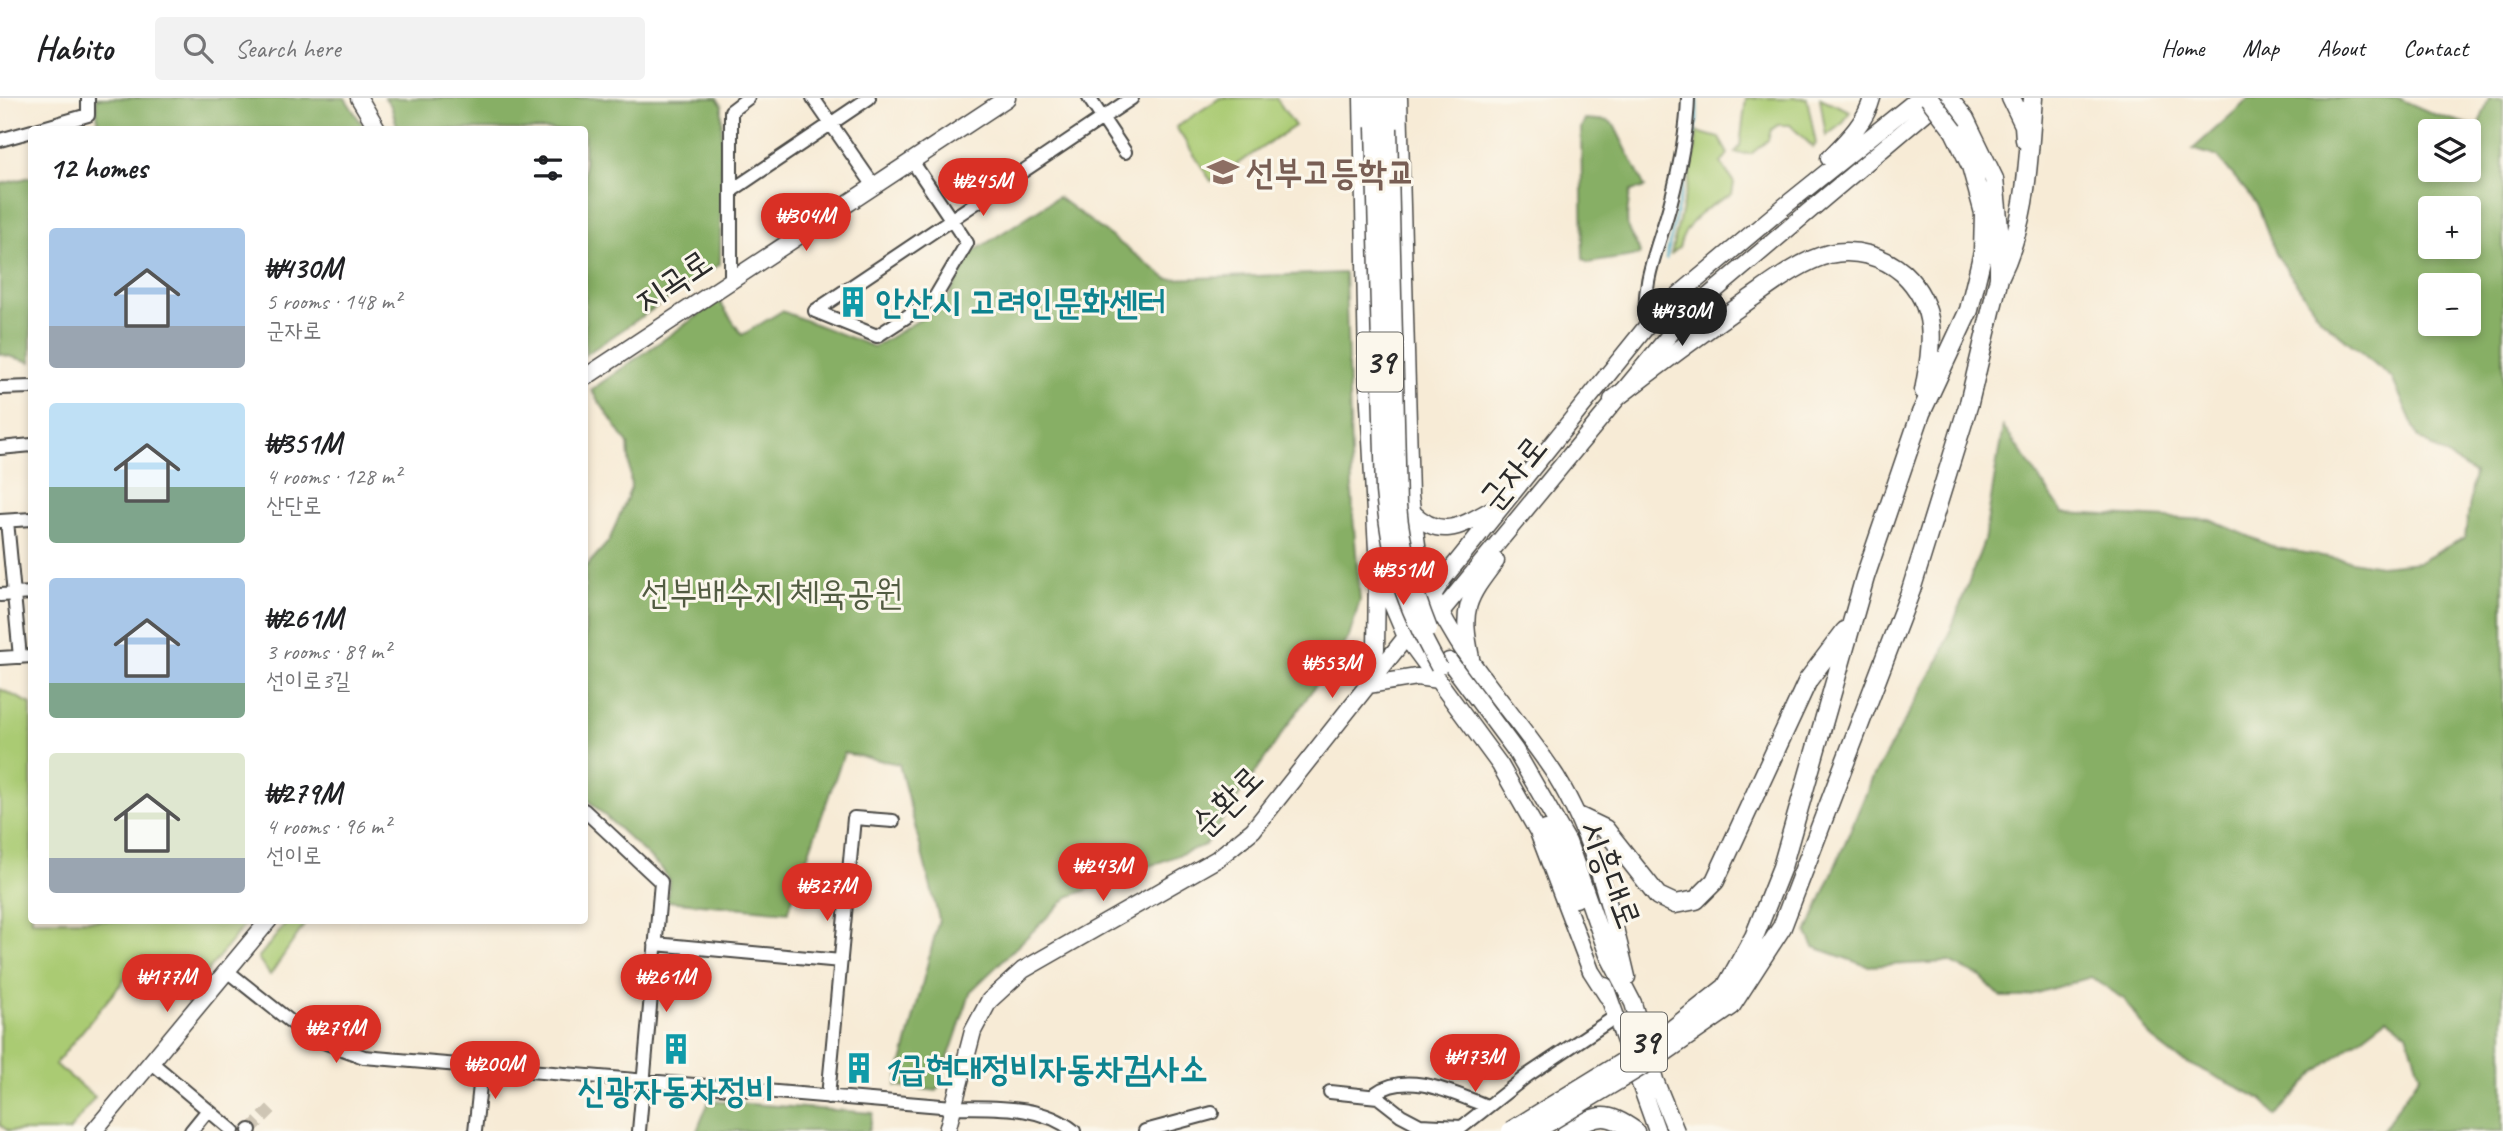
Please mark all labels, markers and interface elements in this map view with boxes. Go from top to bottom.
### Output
search box [155,17,645,80]
text: Habito [35,27,113,69]
icon: search [179,29,217,67]
text: Search here [235,32,341,65]
text: Home [2161,33,2204,63]
text: Map [2242,33,2279,63]
text: About [2317,33,2365,63]
text: Contact [2403,33,2468,63]
map controls [2418,119,2481,336]
button: layers [2418,119,2481,182]
text: 12 homes [49,149,147,187]
icon: filters [529,149,567,187]
place label: 선부고등학교 [1246,150,1415,195]
school or university icon: 선부고등학교 [1206,155,1240,189]
pin: ₩245M [934,158,1032,218]
text: ₩245M [954,166,1012,195]
pin: ₩304M [757,194,855,253]
button: + [2418,196,2481,259]
text: ₩304M [777,201,835,230]
street label: 지곡로 [625,239,721,323]
text: ₩430M [266,249,342,287]
icon: home [105,256,189,340]
button: − [2418,273,2481,336]
place label: 안산시 고려인문화센터 [876,280,1166,325]
building icon: 안산시 고려인문화센터 [836,285,870,319]
text: 5 rooms · 148 m² [266,287,401,316]
pin: ₩430M [1633,288,1731,348]
text: ₩430M [1653,296,1711,325]
text: 군자로 [266,316,322,345]
road number: 39 [1357,332,1403,392]
text: ₩351M [266,424,341,462]
street label: 군자로 [1469,426,1557,520]
icon: home [105,431,189,515]
text: 4 rooms · 128 m² [266,462,401,491]
text: 산단로 [266,491,322,520]
pin: ₩351M [1354,547,1452,607]
text: ₩351M [1374,555,1432,584]
park label: 선부배수지 체육공원 [641,570,903,615]
text: ₩261M [266,599,343,637]
icon: home [105,606,189,690]
text: 3 rooms · 89 m² [266,637,390,666]
pin: ₩553M [1283,640,1381,700]
text: ₩553M [1303,648,1361,677]
text: 선이로3길 [266,666,350,695]
street label: 순환로 [1181,755,1273,847]
text: ₩279M [266,774,341,812]
icon: home [105,781,189,865]
text: 4 rooms · 96 m² [266,812,390,841]
street label: 시흥대로 [1570,813,1652,935]
text: 선이로 [266,841,322,870]
pin: ₩243M [1054,844,1152,903]
text: ₩243M [1074,851,1132,880]
pin: ₩327M [778,864,876,923]
text: ₩327M [798,871,856,900]
pin: ₩177M [118,954,216,1014]
pin: ₩261M [617,954,715,1014]
text: ₩177M [138,962,196,991]
text: ₩261M [637,962,695,991]
pin: ₩279M [287,1006,385,1065]
road number: 39 [1621,1012,1667,1072]
text: ₩279M [307,1013,365,1042]
building icon: 신광자동차정비 [659,1032,693,1066]
pin: ₩173M [1426,1034,1524,1094]
pin: ₩200M [446,1042,544,1101]
text: ₩173M [1446,1042,1504,1071]
place label: 1급현대정비자동차검사소 [882,1046,1208,1091]
text: ₩200M [466,1049,524,1078]
building icon: 1급현대정비자동차검사소 [842,1051,876,1085]
place label: 신광자동차정비 [577,1068,775,1113]

